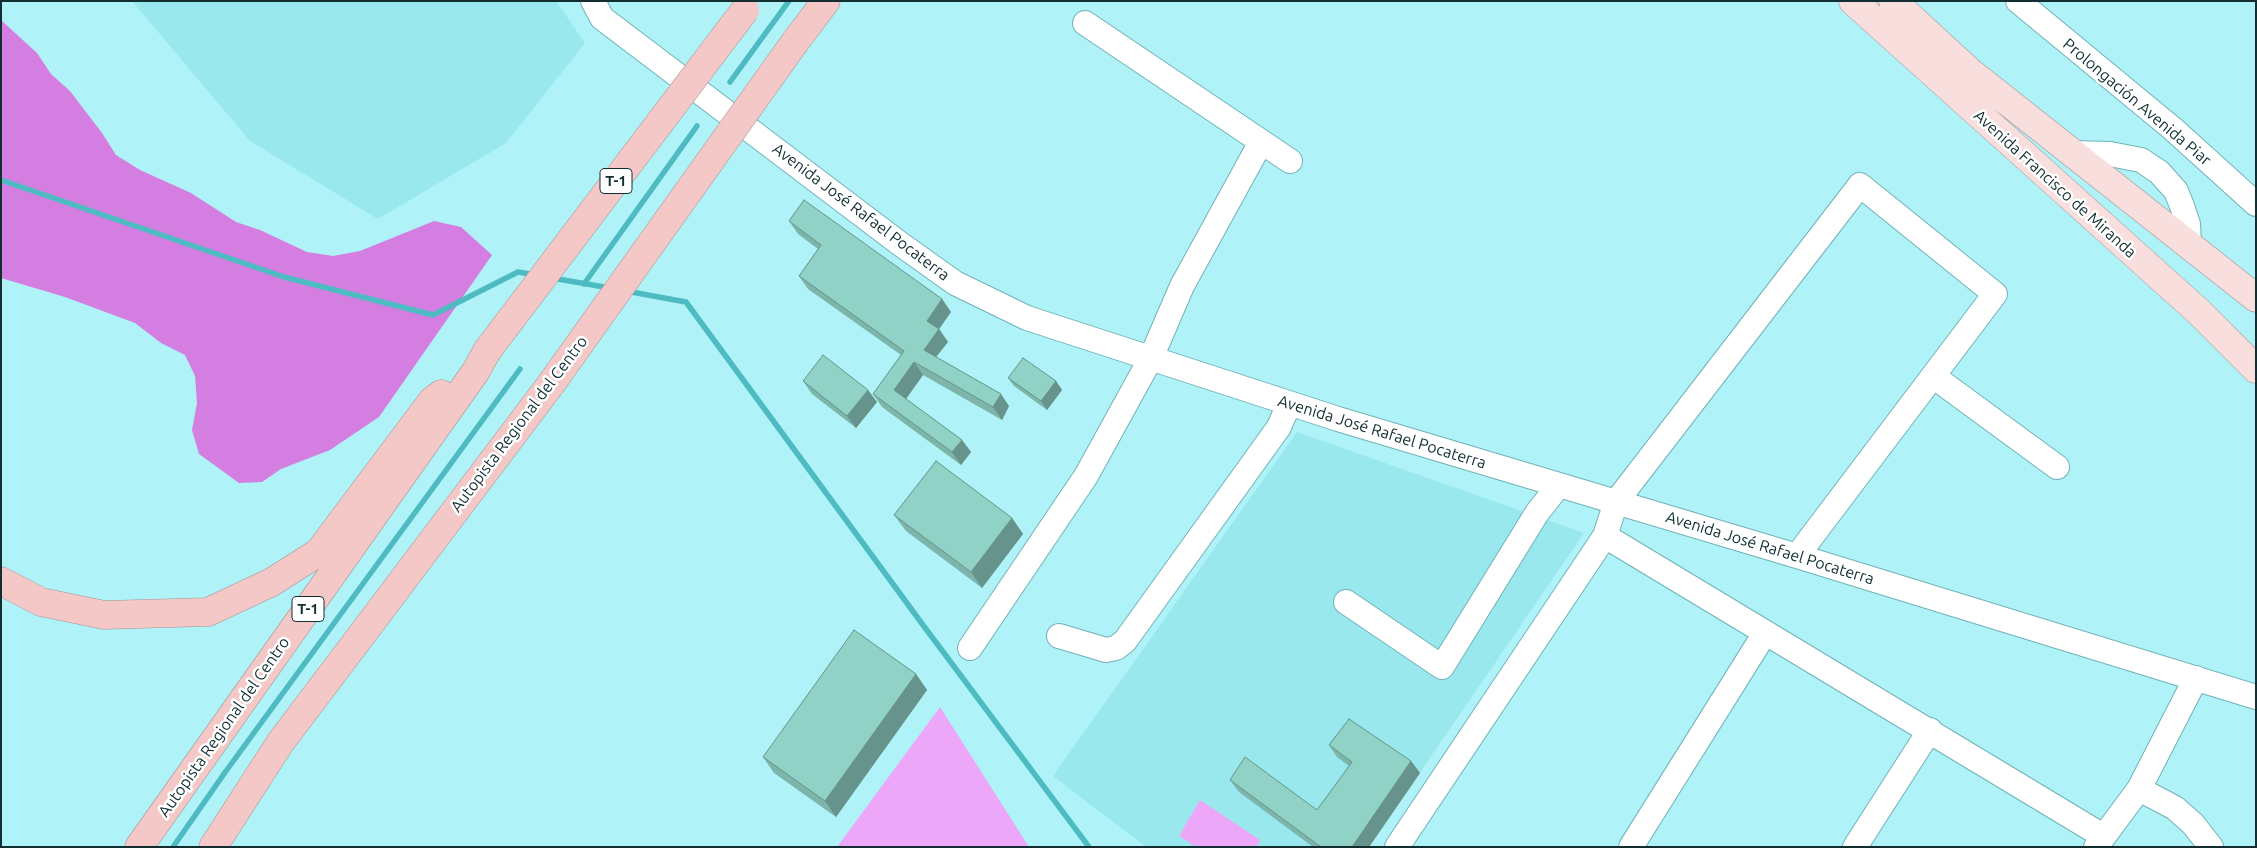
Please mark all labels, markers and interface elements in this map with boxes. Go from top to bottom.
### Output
street label: Prolongación Avenida Piar [2059,34,2215,170]
street label: Avenida Francisco de Miranda [1970,106,2140,262]
street label: Avenida José Rafael Pocaterra [769,139,953,285]
road number: T-1 [600,168,632,194]
street label: Autopista Regional del Centro [447,332,591,516]
street label: Avenida José Rafael Pocaterra [1276,391,1488,473]
street label: Avenida José Rafael Pocaterra [1664,507,1876,589]
road number: T-1 [292,596,324,622]
street label: Autopista Regional del Centro [154,633,294,821]

